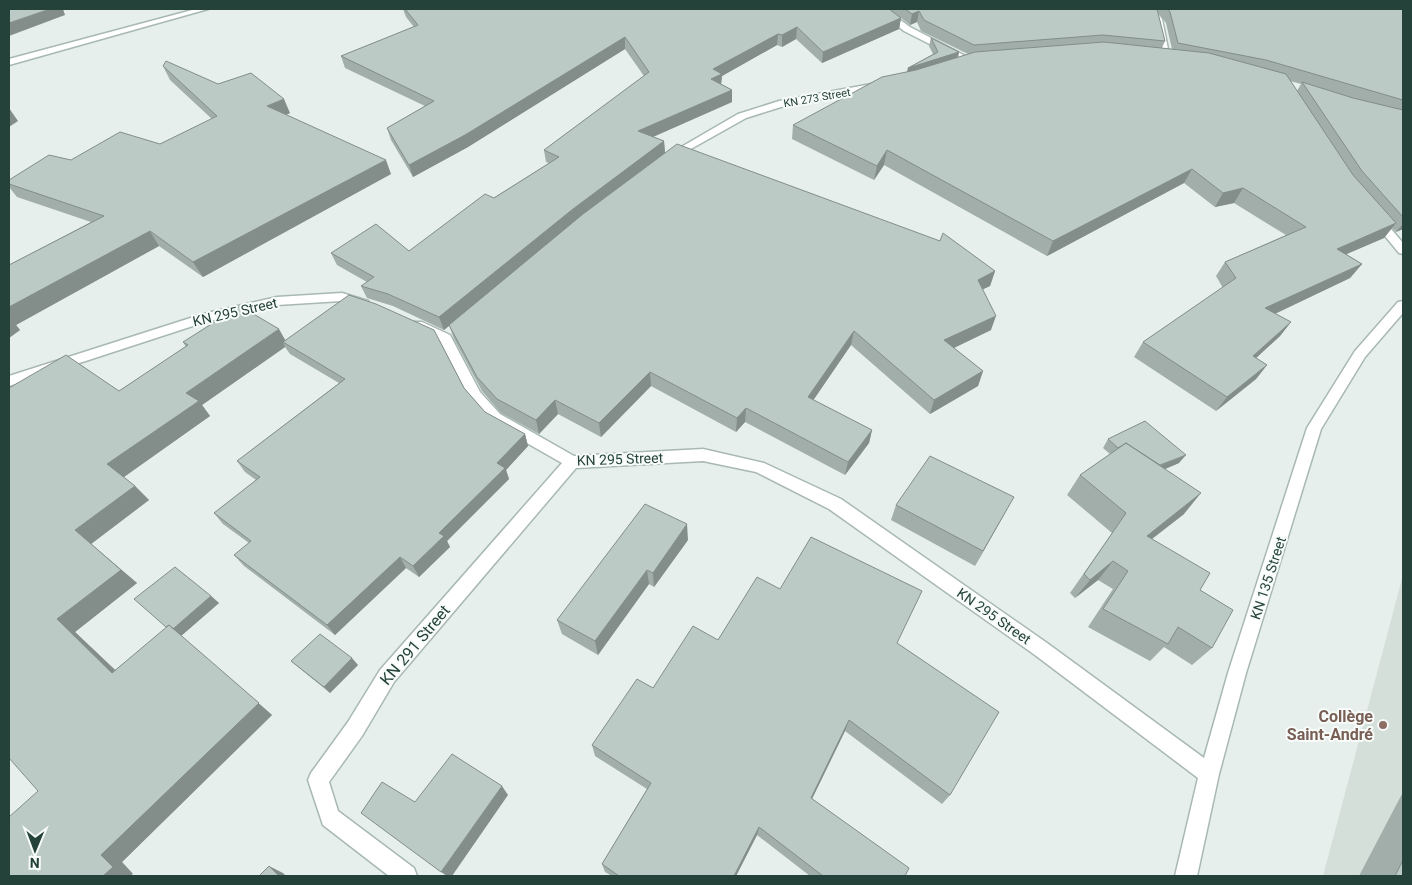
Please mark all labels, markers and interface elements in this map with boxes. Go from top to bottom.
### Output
street label: KN 273 Street [782,86,852,110]
street label: KN 295 Street [191,294,279,329]
street label: KN 295 Street [577,449,664,469]
street label: KN 135 Street [1247,534,1289,621]
street label: KN 295 Street [954,585,1034,648]
street label: KN 291 Street [376,601,454,689]
place label: Collège Saint-André [1287,707,1373,744]
marker: Collège Saint-André [1377,719,1389,731]
north arrow [10,825,60,875]
text: N [30,855,40,871]

